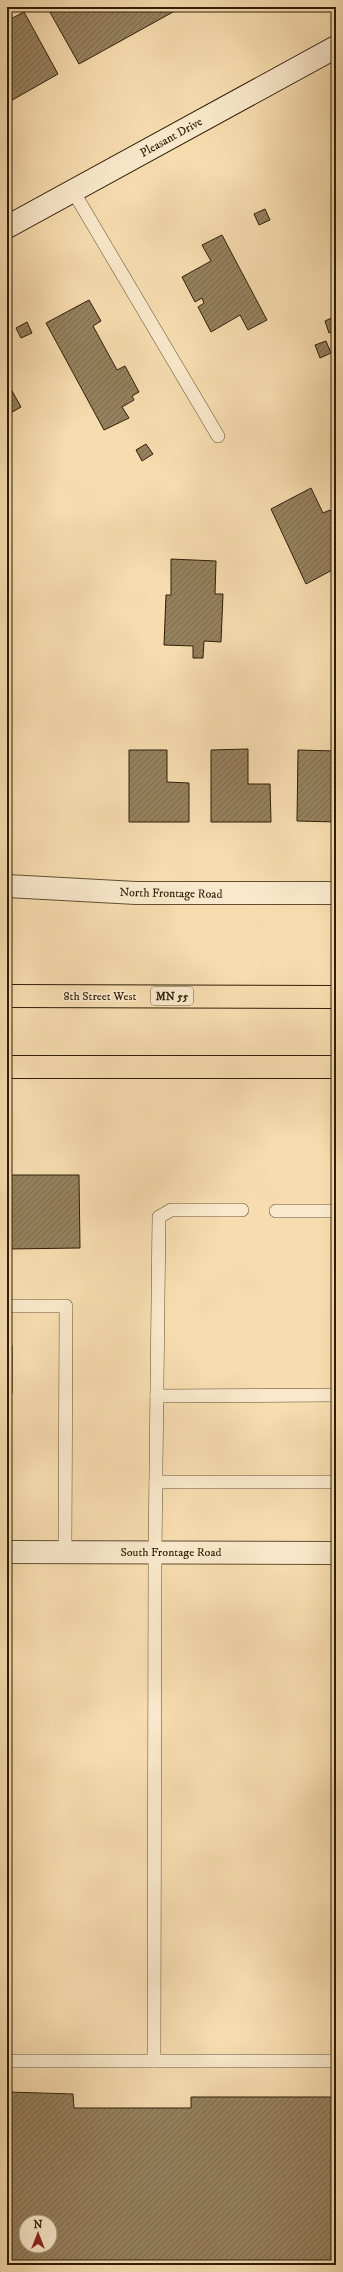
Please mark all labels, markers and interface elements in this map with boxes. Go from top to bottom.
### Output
street label: Pleasant Drive [137,114,205,161]
street label: North Frontage Road [119,885,223,902]
road number: MN 55 [151,987,193,1005]
street label: 8th Street West [64,989,137,1004]
street label: South Frontage Road [120,1545,222,1560]
north arrow [18,2214,58,2254]
text: N [33,2218,43,2232]

